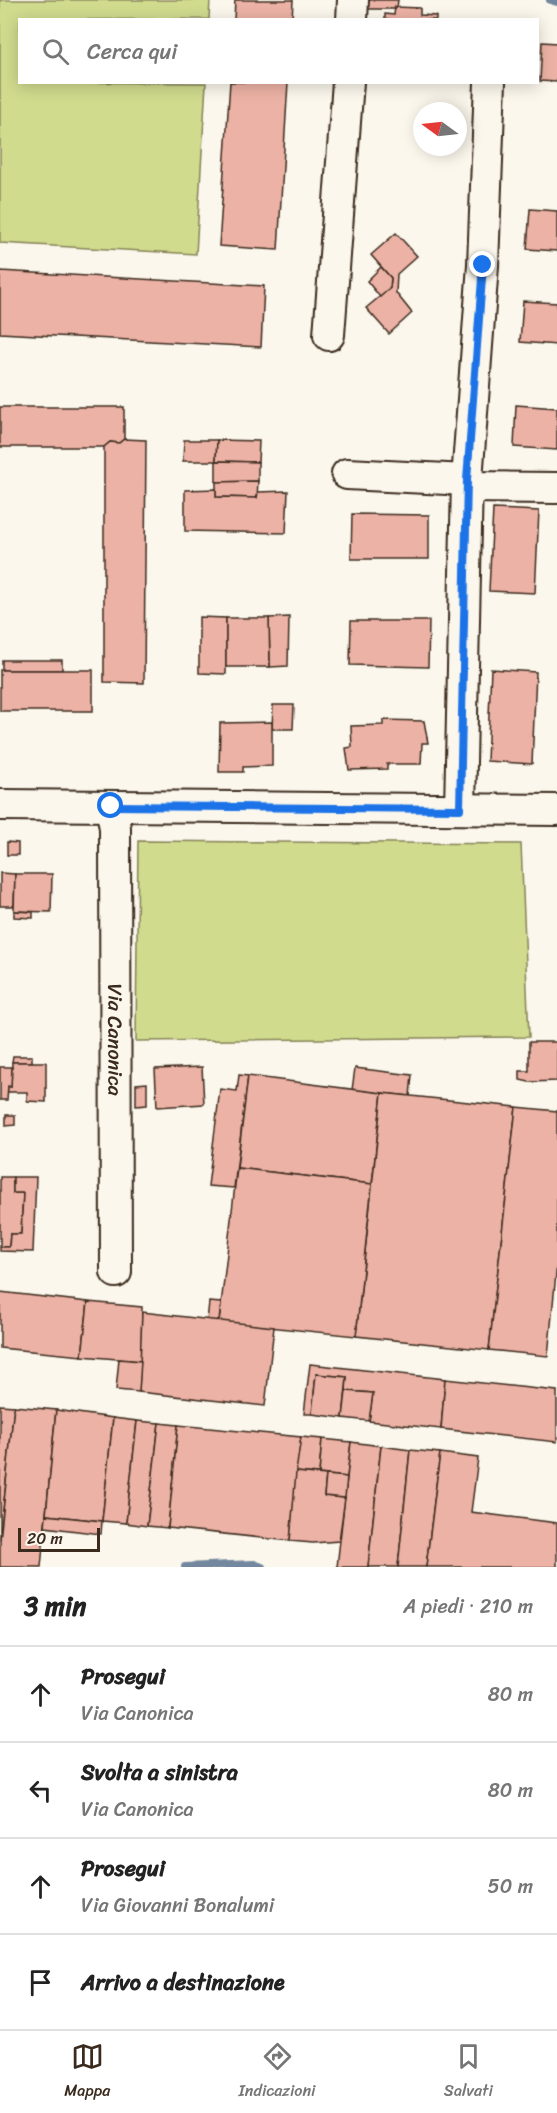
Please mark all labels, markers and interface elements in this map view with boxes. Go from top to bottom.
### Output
search box [18,18,539,84]
text: Cerca qui [87,32,177,71]
icon: search [39,35,72,68]
north arrow [413,102,467,156]
route end [469,251,495,277]
route start [97,792,123,818]
street label: Via Canonica [98,983,133,1096]
text: 20 m [27,1524,63,1553]
scale bar [18,1525,100,1552]
text: 3 min [24,1583,86,1629]
text: A piedi · 210 m [403,1589,533,1624]
text: Prosegui [81,1657,165,1696]
text: 80 m [488,1677,533,1712]
icon: ahead [24,1678,57,1711]
text: Via Canonica [81,1696,193,1731]
text: Svolta a sinistra [81,1753,238,1792]
text: 80 m [488,1773,533,1808]
icon: left [24,1774,57,1807]
text: Via Canonica [81,1792,193,1827]
text: Prosegui [81,1849,165,1888]
text: 50 m [488,1869,533,1904]
icon: ahead [24,1870,57,1903]
text: Via Giovanni Bonalumi [81,1888,274,1923]
text: Arrivo a destinazione [81,1963,285,2002]
icon: arrive [24,1966,57,1999]
tab: Mappa [64,2040,110,2105]
tab: Indicazioni [239,2040,316,2105]
tab: Salvati [444,2040,493,2105]

